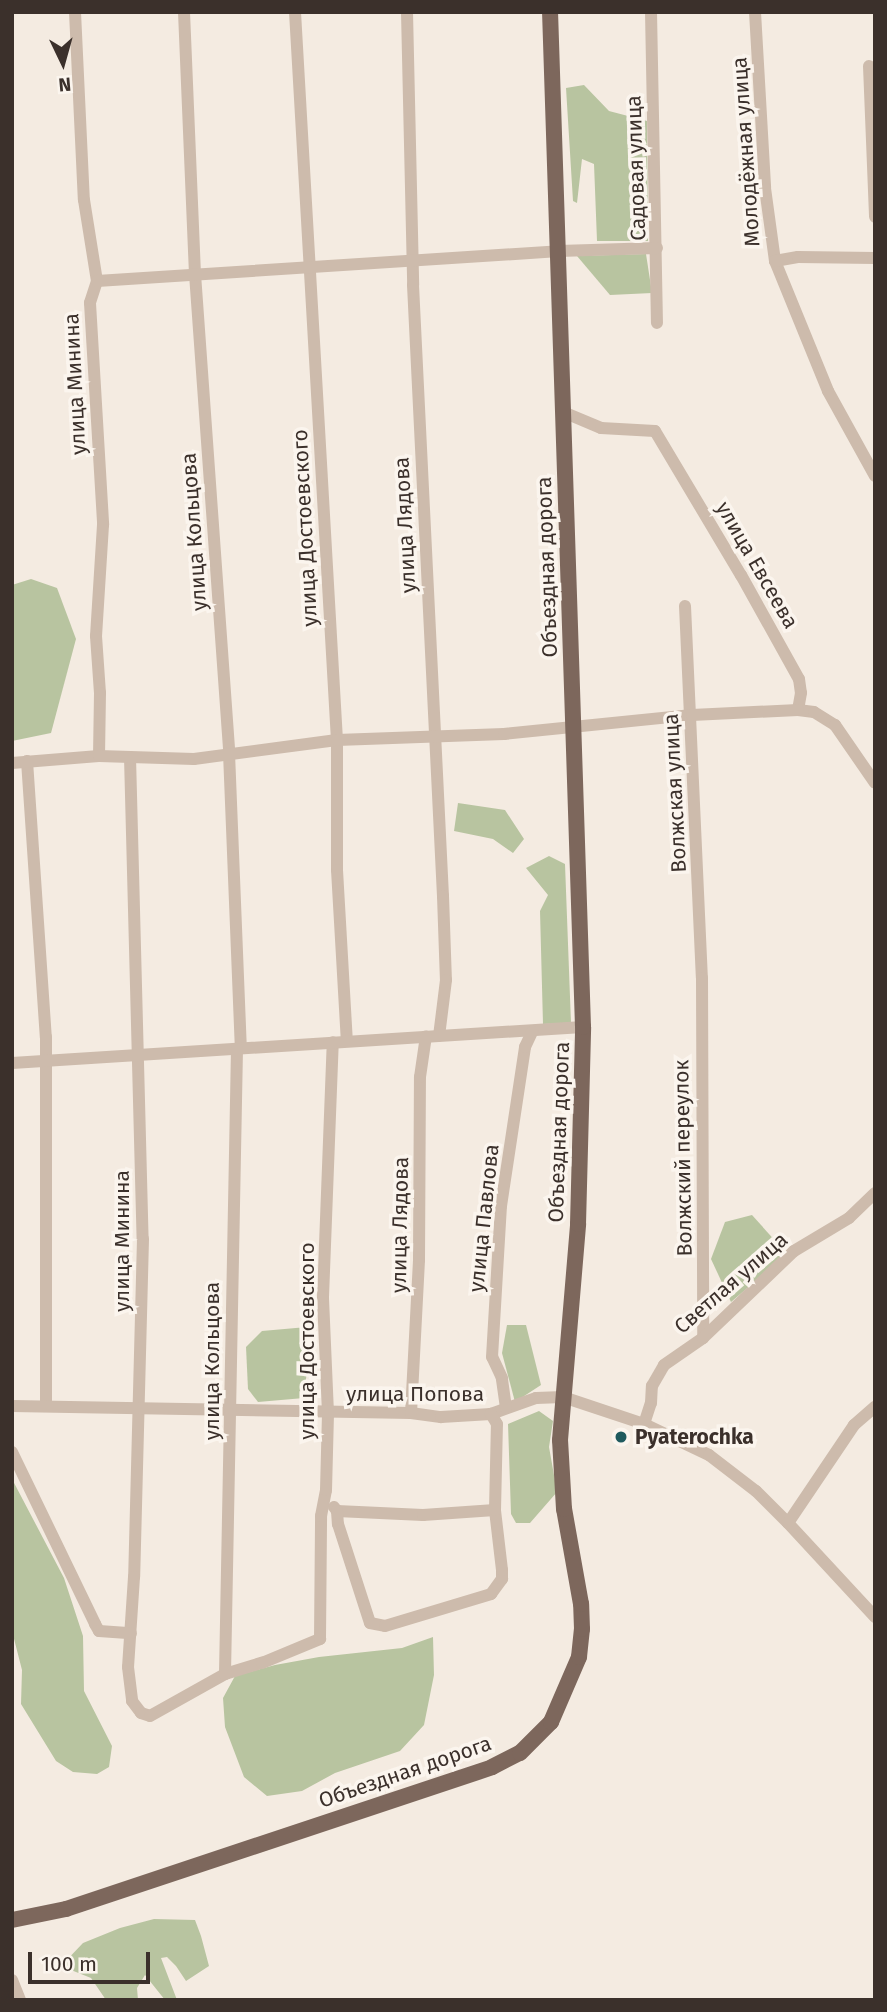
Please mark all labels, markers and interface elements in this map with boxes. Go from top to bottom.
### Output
north arrow [28,28,98,98]
street label: Молодёжная улица [727,56,765,248]
text: N [58,72,72,96]
street label: Садовая улица [621,95,651,241]
street label: улица Минина [59,312,91,456]
street label: улица Достоевского [287,429,323,627]
street label: улица Кольцова [176,452,212,612]
street label: улица Лядова [389,456,421,594]
street label: Объездная дорога [531,476,563,658]
street label: улица Евсеева [710,497,804,633]
street label: Волжская улица [658,713,692,873]
street label: Объездная дорога [543,1041,575,1223]
street label: Волжский переулок [669,1060,697,1256]
street label: улица Павлова [464,1143,504,1293]
street label: улица Лядова [386,1157,414,1293]
street label: улица Минина [109,1170,135,1312]
street label: Светлая улица [669,1227,793,1339]
street label: улица Достоевского [294,1242,320,1440]
street label: улица Кольцова [199,1282,225,1440]
street label: улица Попова [346,1381,484,1407]
place label: Pyaterochka [635,1424,754,1450]
marker: Pyaterochka [613,1429,629,1445]
street label: Объездная дорога [315,1731,495,1813]
scale bar [32,1938,154,1982]
text: 100 m [41,1951,97,1977]

